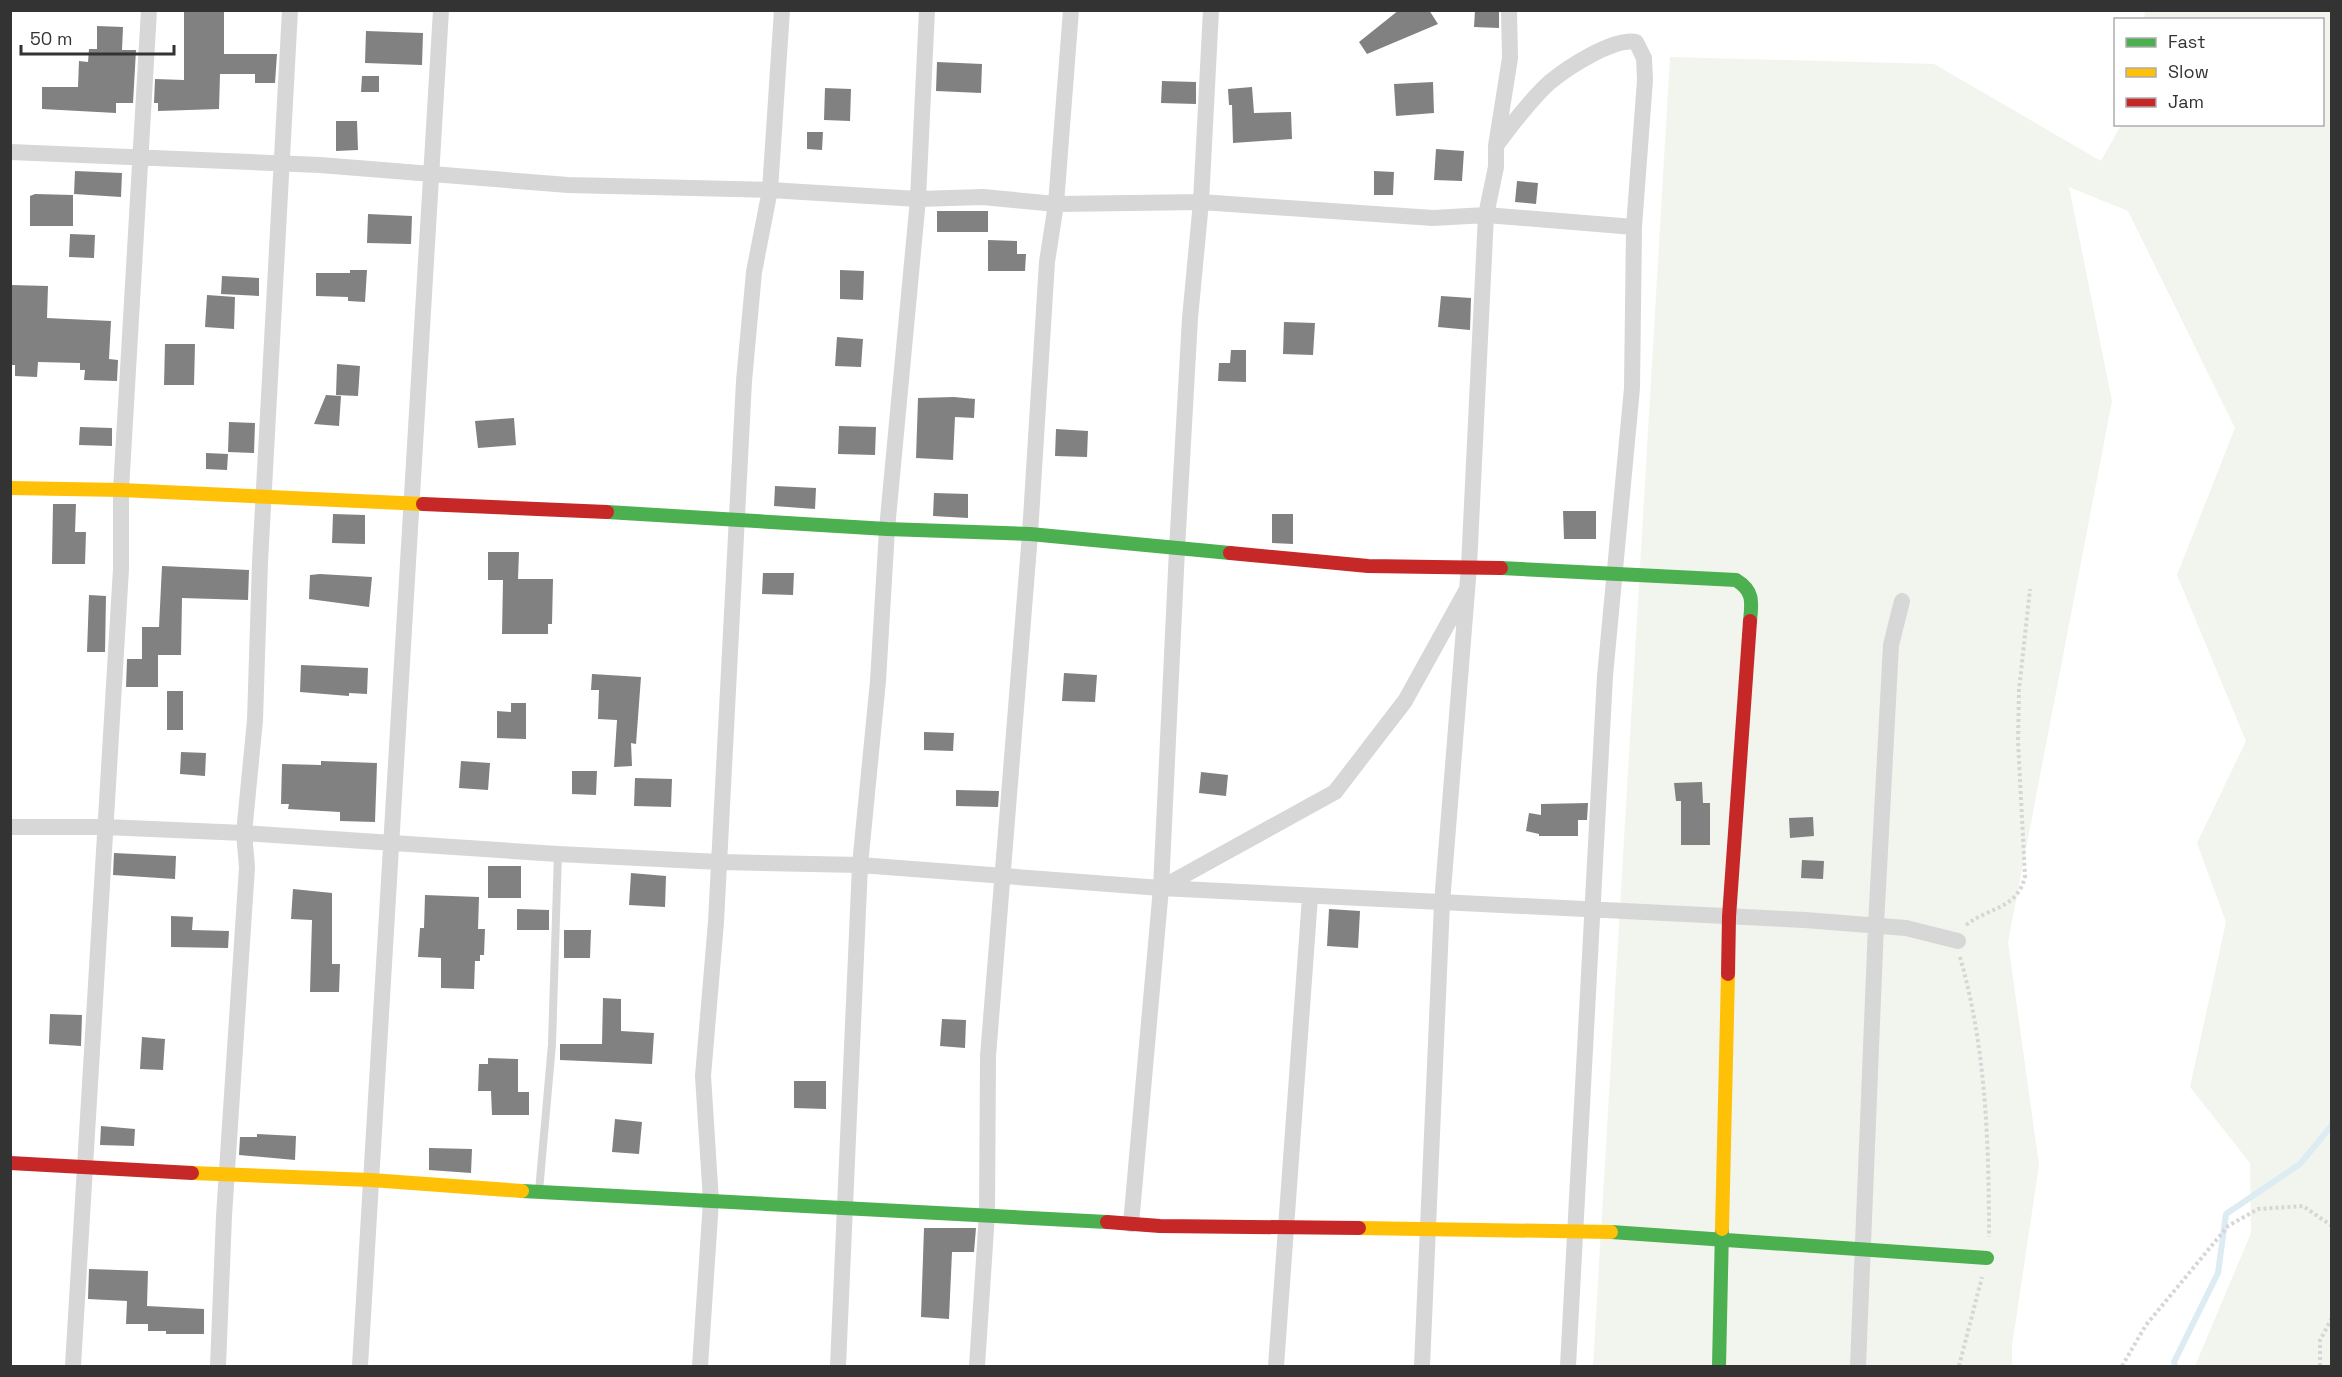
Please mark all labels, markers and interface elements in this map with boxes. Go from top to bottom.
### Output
scale bar [21,18,174,56]
legend [2114,18,2324,126]
text: 50 m [30,27,72,50]
text: Fast [2168,30,2205,53]
text: Slow [2168,60,2209,83]
text: Jam [2168,90,2204,113]

